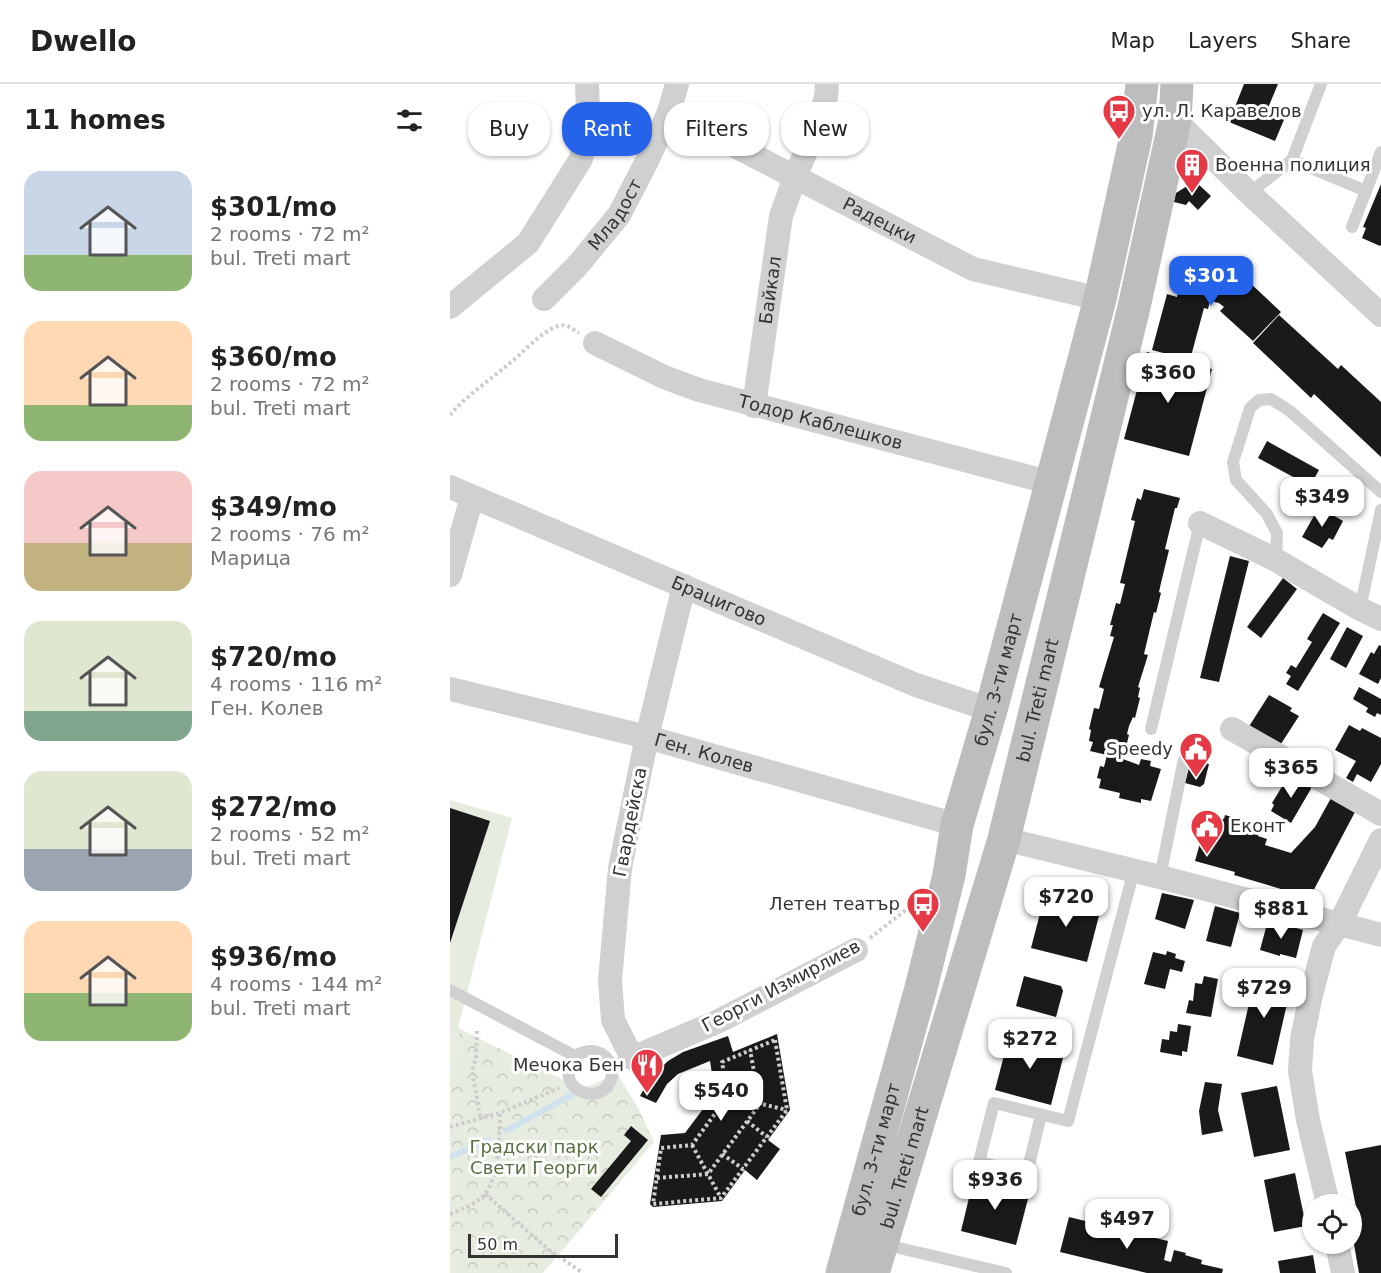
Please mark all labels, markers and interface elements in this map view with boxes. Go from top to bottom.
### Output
text: Dwello [30,25,137,58]
text: Map [1111,29,1155,53]
text: Layers [1188,29,1257,53]
text: Share [1290,29,1351,53]
bus stop icon: ул. Л. Каравелов [1101,93,1137,140]
place label: ул. Л. Каравелов [1142,100,1302,121]
chip: Buy [468,102,550,156]
chip: Rent [562,102,652,156]
chip: Filters [664,102,769,156]
chip: New [781,102,869,156]
icon: filters [393,104,426,137]
text: 11 homes [24,105,166,135]
building icon: Военна полиция [1174,147,1210,194]
place label: Военна полиция [1215,154,1371,175]
street label: Младост [583,175,646,254]
text: $301/mo [210,192,337,222]
street label: Радецки [839,193,920,248]
icon: home [72,195,144,267]
text: 2 rooms · 72 m² [210,222,370,246]
text: bul. Treti mart [210,246,351,270]
street label: Байкал [755,255,785,325]
pin: $301 [1175,256,1247,307]
text: $301 [1183,263,1239,287]
text: $360/mo [210,342,337,372]
icon: home [72,345,144,417]
pin: $360 [1132,353,1204,404]
text: $360 [1140,360,1196,384]
text: 2 rooms · 72 m² [210,372,370,396]
street label: Тодор Каблешков [735,390,905,453]
text: bul. Treti mart [210,396,351,420]
pin: $349 [1286,477,1358,528]
text: $349 [1294,484,1350,508]
text: $349/mo [210,492,337,522]
icon: home [72,495,144,567]
text: 2 rooms · 76 m² [210,522,370,546]
text: Марица [210,546,291,570]
street label: Брацигово [668,571,769,630]
street label: бул. 3-ти март [970,611,1026,749]
street label: bul. Treti mart [1012,636,1063,764]
text: $720/mo [210,642,337,672]
icon: home [72,645,144,717]
text: 4 rooms · 116 m² [210,672,382,696]
text: Ген. Колев [210,696,324,720]
street label: Ген. Колев [652,729,756,777]
public building icon: Speedy [1178,731,1214,778]
place label: Speedy [1106,738,1173,759]
pin: $365 [1255,748,1327,799]
text: $365 [1263,755,1319,779]
street label: Гвардейска [609,765,650,878]
text: $272/mo [210,792,337,822]
icon: home [72,795,144,867]
public building icon: Еконт [1189,808,1225,855]
place label: Еконт [1230,815,1286,836]
text: 2 rooms · 52 m² [210,822,370,846]
text: bul. Treti mart [210,846,351,870]
pin: $720 [1030,877,1102,928]
text: $720 [1038,884,1094,908]
bus stop icon: Летен театър [905,886,941,933]
pin: $881 [1245,889,1317,940]
place label: Летен театър [769,893,900,914]
text: $881 [1253,896,1309,920]
street label: Георги Измирлиев [698,935,863,1036]
text: $936/mo [210,942,337,972]
icon: home [72,945,144,1017]
pin: $729 [1228,968,1300,1019]
text: 4 rooms · 144 m² [210,972,382,996]
text: $729 [1236,975,1292,999]
text: bul. Treti mart [210,996,351,1020]
pin: $272 [994,1019,1066,1070]
text: $272 [1002,1026,1058,1050]
restaurant icon: Мечока Бен [629,1047,665,1094]
place label: Мечока Бен [513,1054,624,1075]
pin: $540 [685,1071,757,1122]
text: $540 [693,1078,749,1102]
street label: бул. 3-ти март [847,1081,904,1218]
street label: bul. Treti mart [876,1104,933,1231]
park label: Градски парк Свети Георги [469,1136,599,1178]
pin: $936 [959,1160,1031,1211]
text: $936 [967,1167,1023,1191]
map controls [1302,1194,1362,1254]
button: locate [1302,1194,1362,1254]
pin: $497 [1091,1199,1163,1250]
text: $497 [1099,1206,1155,1230]
scale bar [468,1231,618,1258]
text: 50 m [477,1235,518,1254]

